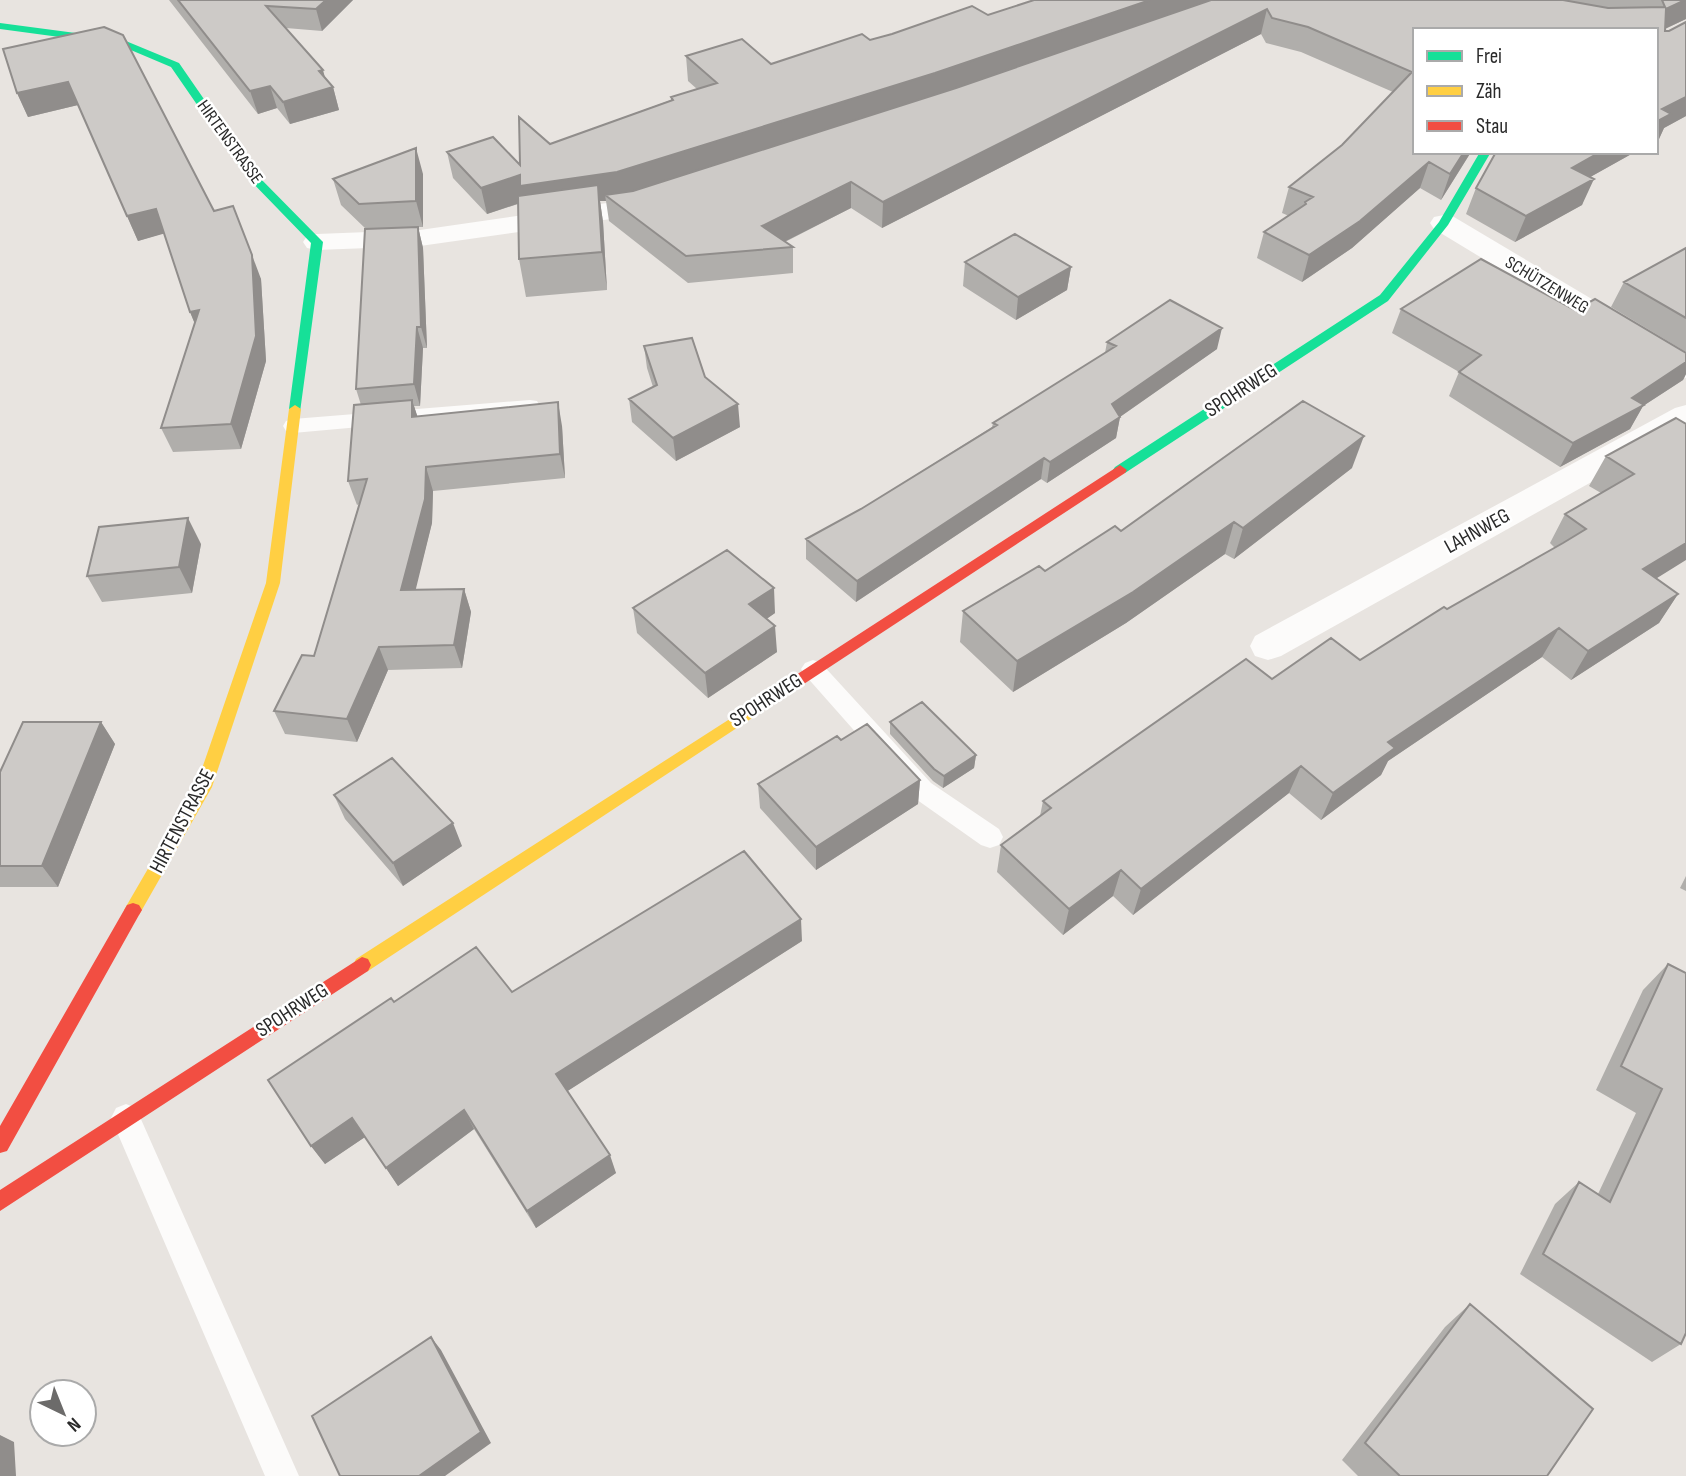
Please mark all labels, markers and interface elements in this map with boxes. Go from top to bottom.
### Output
legend [1413,28,1658,154]
text: Frei [1476,44,1502,69]
text: Zäh [1476,79,1502,104]
street label: HIRTENSTRASSE [193,96,267,188]
text: Stau [1476,114,1508,139]
street label: SCHÜTZENWEG [1501,252,1593,318]
street label: SPOHRWEG [1200,357,1282,423]
street label: LAHNWEG [1440,503,1514,559]
street label: SPOHRWEG [725,667,807,733]
street label: HIRTENSTRASSE [144,765,220,877]
street label: SPOHRWEG [251,977,333,1043]
north arrow [28,1378,98,1448]
text: N [62,1412,85,1436]

